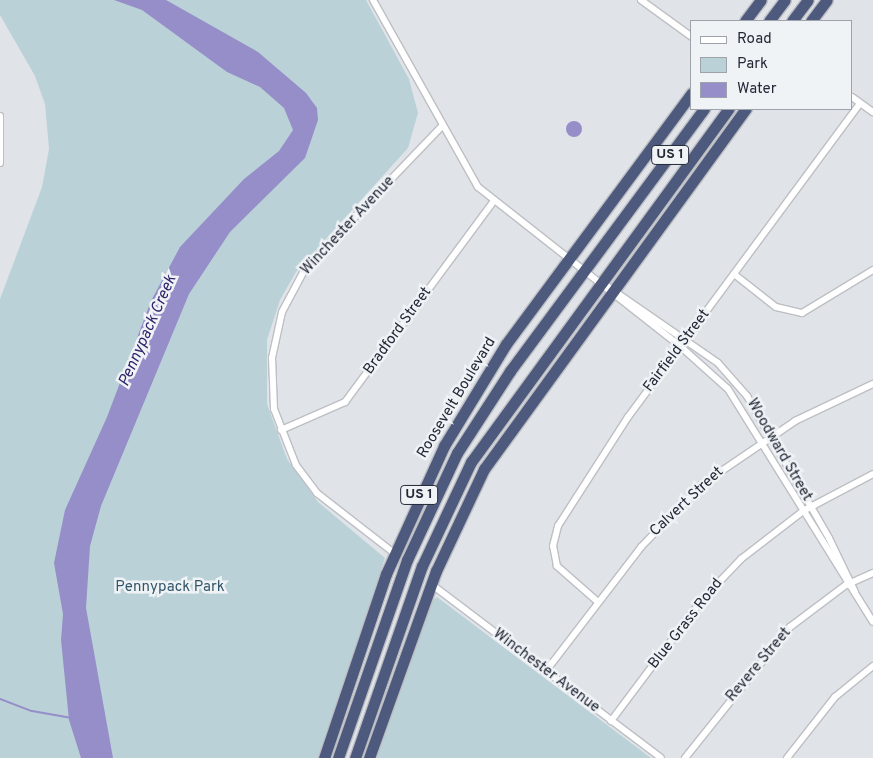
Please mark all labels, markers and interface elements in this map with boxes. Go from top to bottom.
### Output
legend [690,20,853,110]
text: Road [737,30,772,49]
text: Park [737,55,768,74]
text: Water [737,80,776,99]
road number: US 1 [650,144,690,166]
street label: Winchester Avenue [297,173,399,279]
water label: Pennypack Creek [115,272,181,390]
street label: Bradford Street [360,284,436,378]
street label: Fairfield Street [640,306,714,396]
street label: Roosevelt Boulevard [414,334,500,462]
street label: Woodward Street [742,396,816,504]
street label: Calvert Street [647,463,727,541]
road number: US 1 [399,484,439,506]
street label: Blue Grass Road [645,575,727,673]
park label: Pennypack Park [115,579,225,597]
street label: Revere Street [723,624,795,706]
street label: Winchester Avenue [489,625,603,717]

